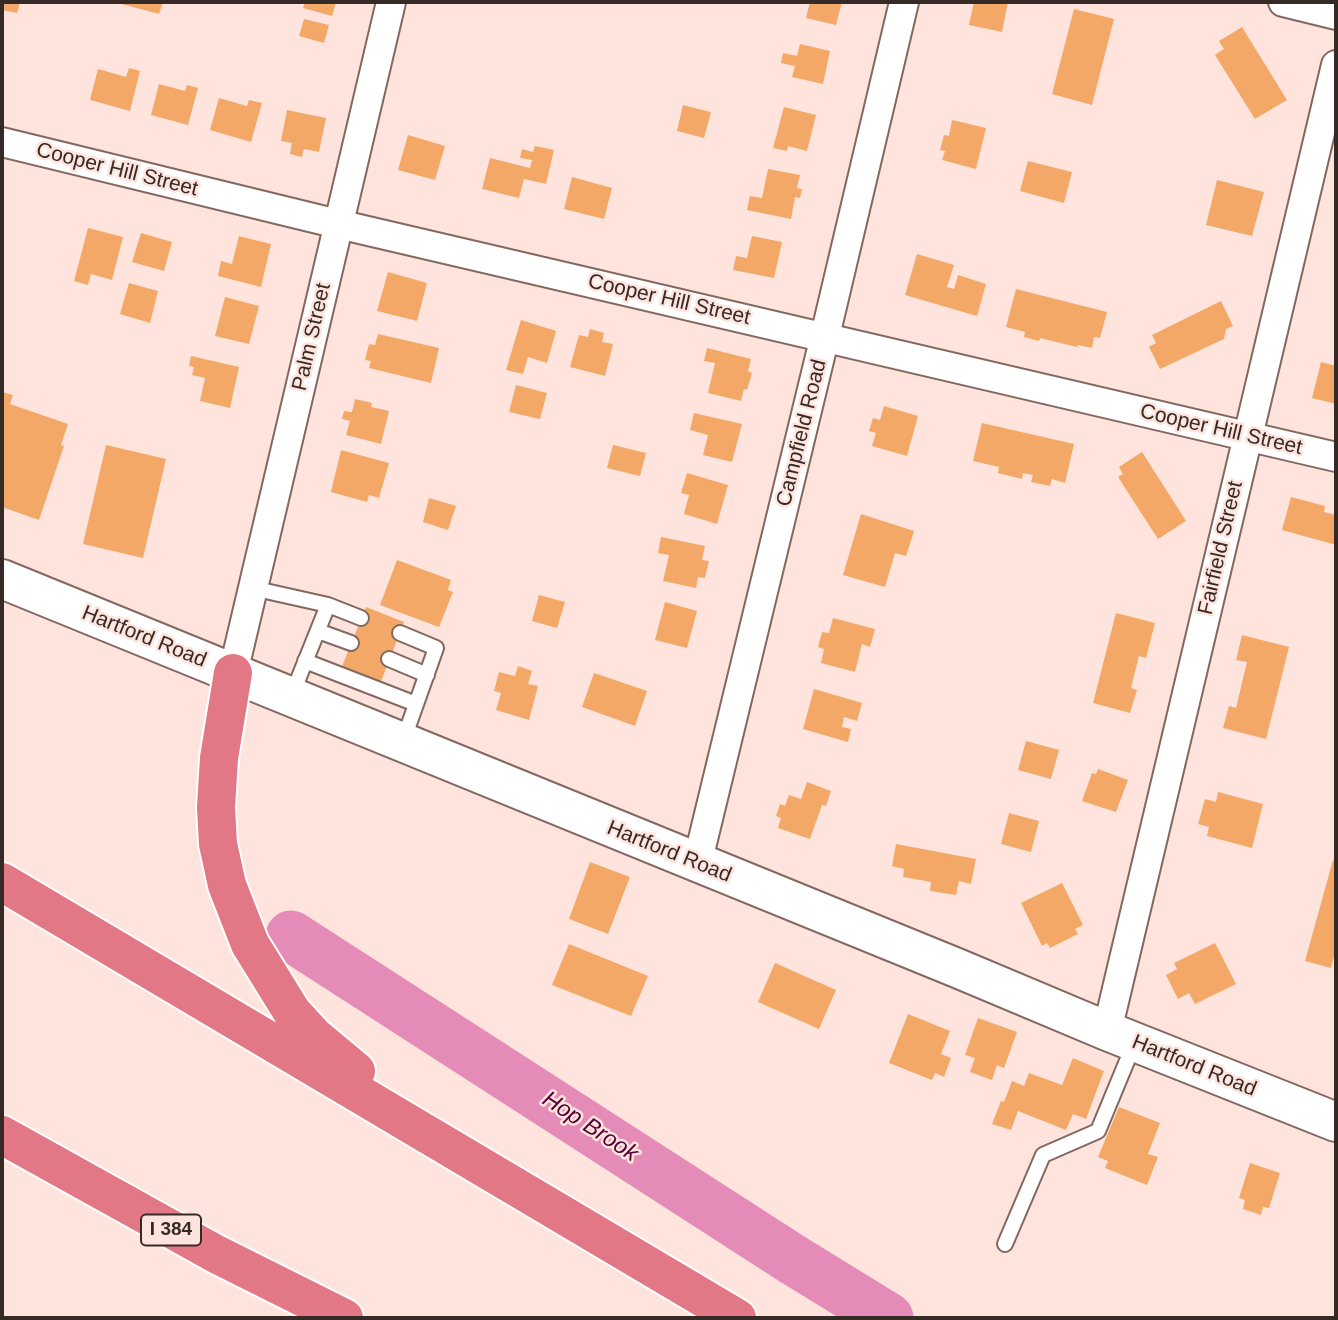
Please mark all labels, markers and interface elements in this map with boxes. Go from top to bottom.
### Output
street label: Cooper Hill Street [34,138,200,202]
street label: Cooper Hill Street [585,269,753,331]
street label: Palm Street [287,281,337,393]
street label: Campfield Road [772,357,832,509]
street label: Cooper Hill Street [1137,399,1305,461]
street label: Fairfield Street [1193,479,1249,617]
street label: Hartford Road [78,601,210,673]
street label: Hartford Road [603,816,735,888]
street label: Hartford Road [1128,1030,1260,1102]
water label: Hop Brook [537,1086,643,1168]
road number: I 384 [141,1214,201,1246]

